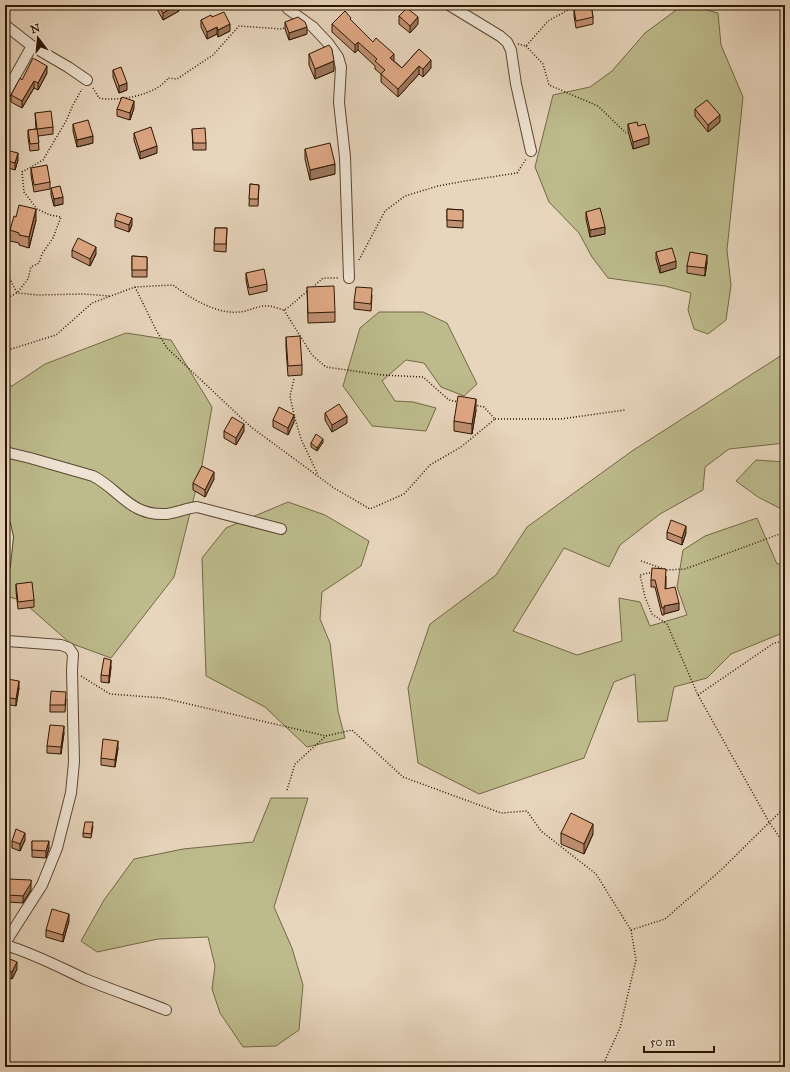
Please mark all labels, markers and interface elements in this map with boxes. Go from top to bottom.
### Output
north arrow [18,18,58,58]
text: N [29,21,42,36]
scale bar [644,1028,714,1054]
text: 50 m [650,1035,675,1049]

